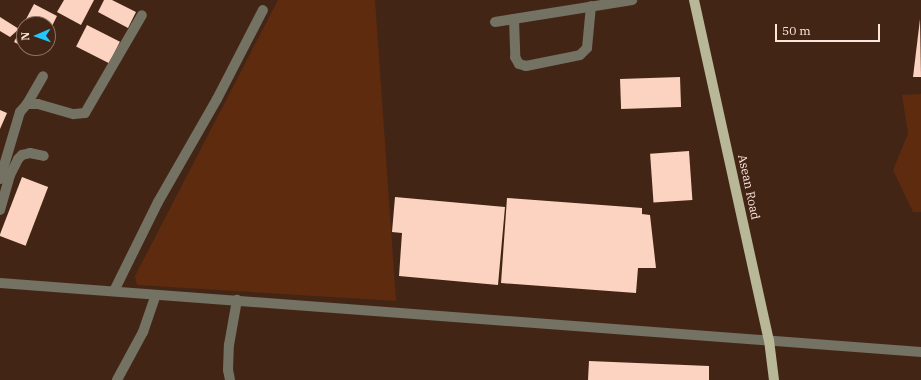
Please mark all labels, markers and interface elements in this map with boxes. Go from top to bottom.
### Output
north arrow [16,16,56,56]
scale bar [777,16,882,42]
text: 50 m [782,23,811,38]
text: N [18,32,32,41]
street label: Asean Road [735,153,763,221]

